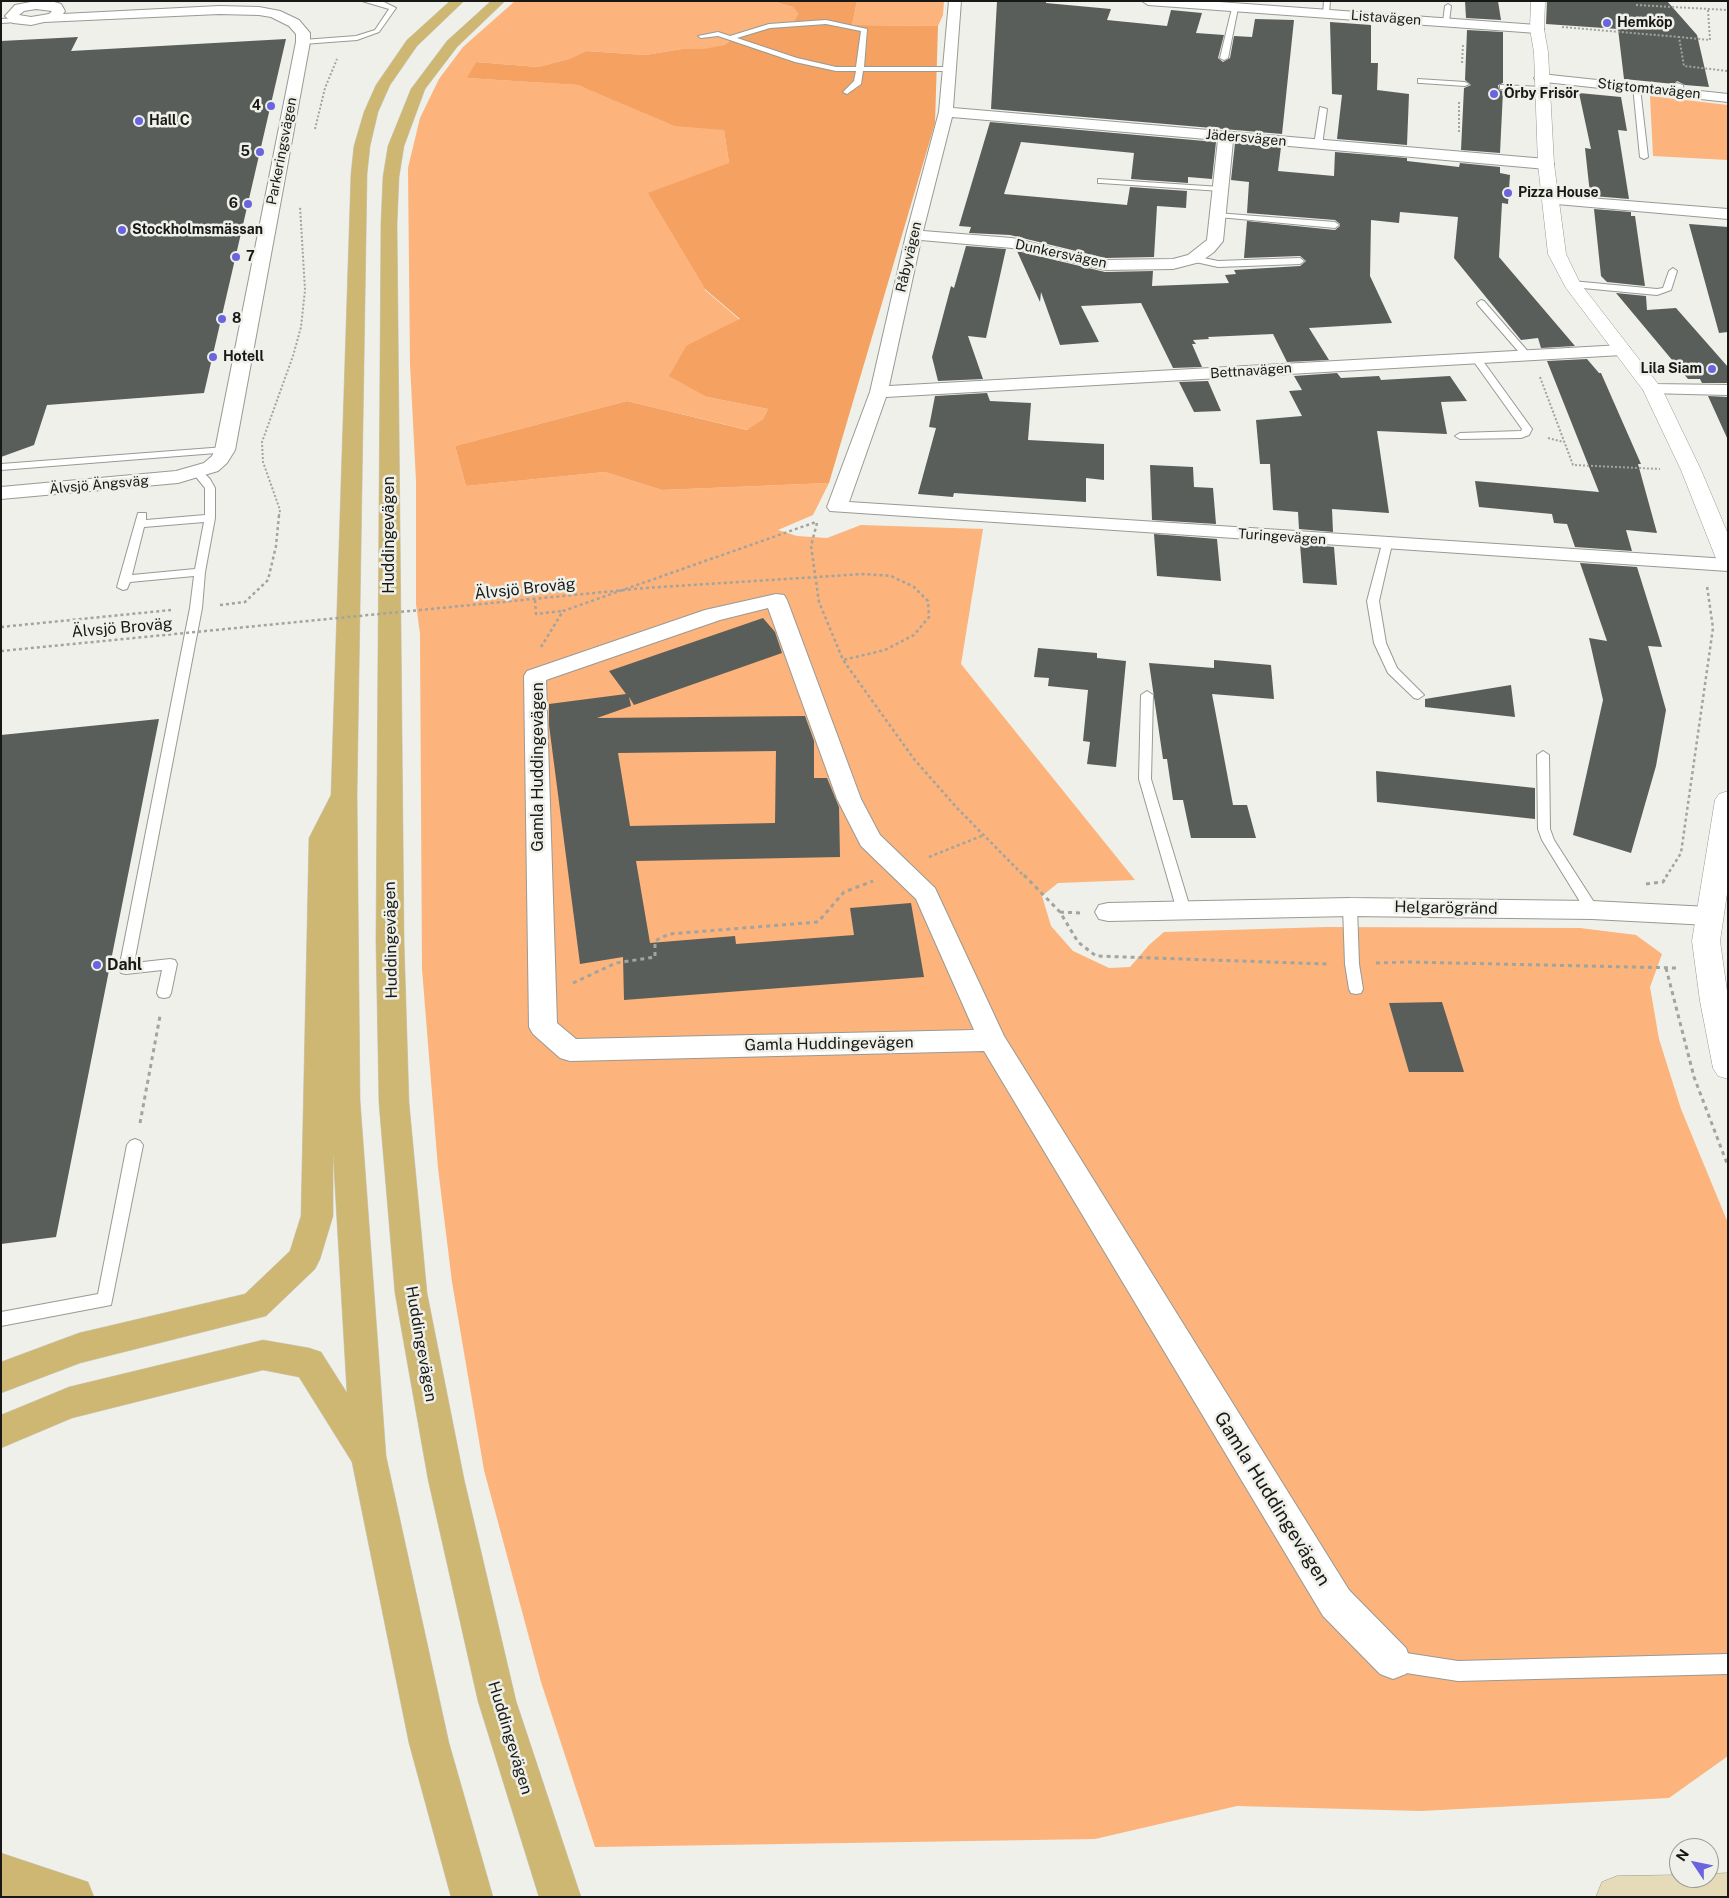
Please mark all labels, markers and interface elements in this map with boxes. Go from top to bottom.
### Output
street label: Listavägen [1350,7,1422,29]
place label: Hemköp [1617,15,1672,31]
marker: Hemköp [1601,17,1613,29]
street label: Stigtomtavägen [1597,75,1701,103]
place label: Örby Frisör [1504,86,1579,102]
marker: Örby Frisör [1488,88,1500,100]
street label: Parkeringsvägen [263,96,301,206]
place label: 4 [252,98,261,114]
marker: 4 [265,100,277,112]
place label: Hall C [149,113,190,129]
marker: Hall C [133,115,145,127]
street label: Jädersvägen [1205,126,1287,150]
place label: 5 [241,144,250,160]
marker: 5 [254,146,266,158]
place label: Pizza House [1518,185,1599,201]
marker: Pizza House [1502,187,1514,199]
place label: 6 [229,196,238,212]
marker: 6 [242,198,254,210]
street label: Råbyvägen [893,220,925,294]
place label: Stockholmsmässan [132,222,263,238]
marker: Stockholmsmässan [116,224,128,236]
street label: Dunkersvägen [1014,236,1108,272]
place label: 7 [246,249,255,265]
marker: 7 [230,251,242,263]
place label: 8 [232,311,241,327]
marker: 8 [216,313,228,325]
place label: Hotell [223,349,264,365]
marker: Hotell [207,351,219,363]
street label: Bettnavägen [1210,360,1292,382]
place label: Lila Siam [1641,361,1702,377]
marker: Lila Siam [1706,363,1718,375]
street label: Älvsjö Ängsväg [49,472,149,498]
street label: Huddingevägen [379,476,399,594]
street label: Turingevägen [1237,526,1327,548]
street label: Älvsjö Broväg [474,574,576,604]
street label: Älvsjö Broväg [71,614,173,642]
street label: Gamla Huddingevägen [528,682,548,852]
street label: Huddingevägen [380,881,402,999]
street label: Helgarögränd [1394,897,1498,919]
place label: Dahl [107,955,142,975]
marker: Dahl [91,959,103,971]
street label: Gamla Huddingevägen [744,1033,914,1055]
street label: Huddingevägen [401,1285,441,1403]
street label: Gamla Huddingevägen [1209,1408,1335,1590]
street label: Huddingevägen [484,1679,536,1797]
north arrow [1669,1838,1719,1888]
text: N [1673,1846,1692,1864]

